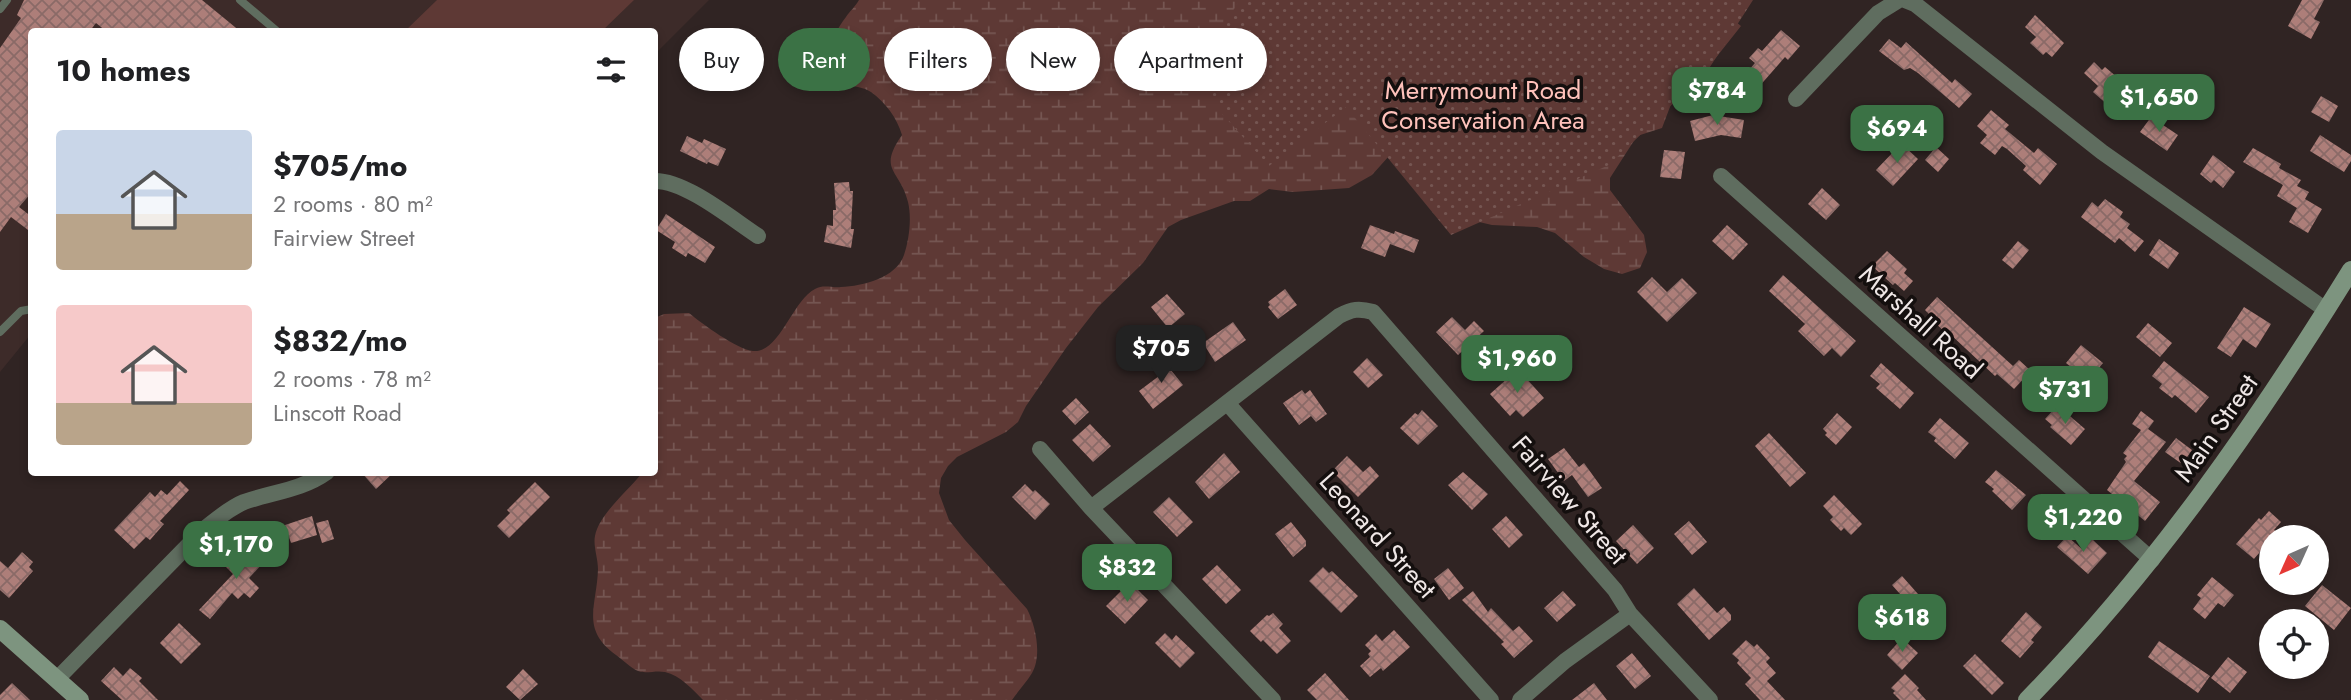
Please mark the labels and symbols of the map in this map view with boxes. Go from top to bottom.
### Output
pin: $784 [1676,68,1758,127]
park label: Merrymount Road Conservation Area [1381,71,1585,139]
pin: $1,650 [2102,74,2216,134]
pin: $694 [1856,106,1938,165]
street label: Marshall Road [1851,256,1991,388]
pin: $705 [1120,326,1202,385]
pin: $1,960 [1460,336,1574,395]
pin: $731 [2024,366,2106,426]
street label: Main Street [2165,366,2268,490]
street label: Fairview Street [1503,427,1637,573]
street label: Leonard Street [1311,463,1446,607]
pin: $1,220 [2026,494,2140,554]
pin: $1,170 [179,522,293,581]
north arrow [2259,525,2329,595]
pin: $832 [1086,544,1168,604]
pin: $618 [1861,594,1943,654]

